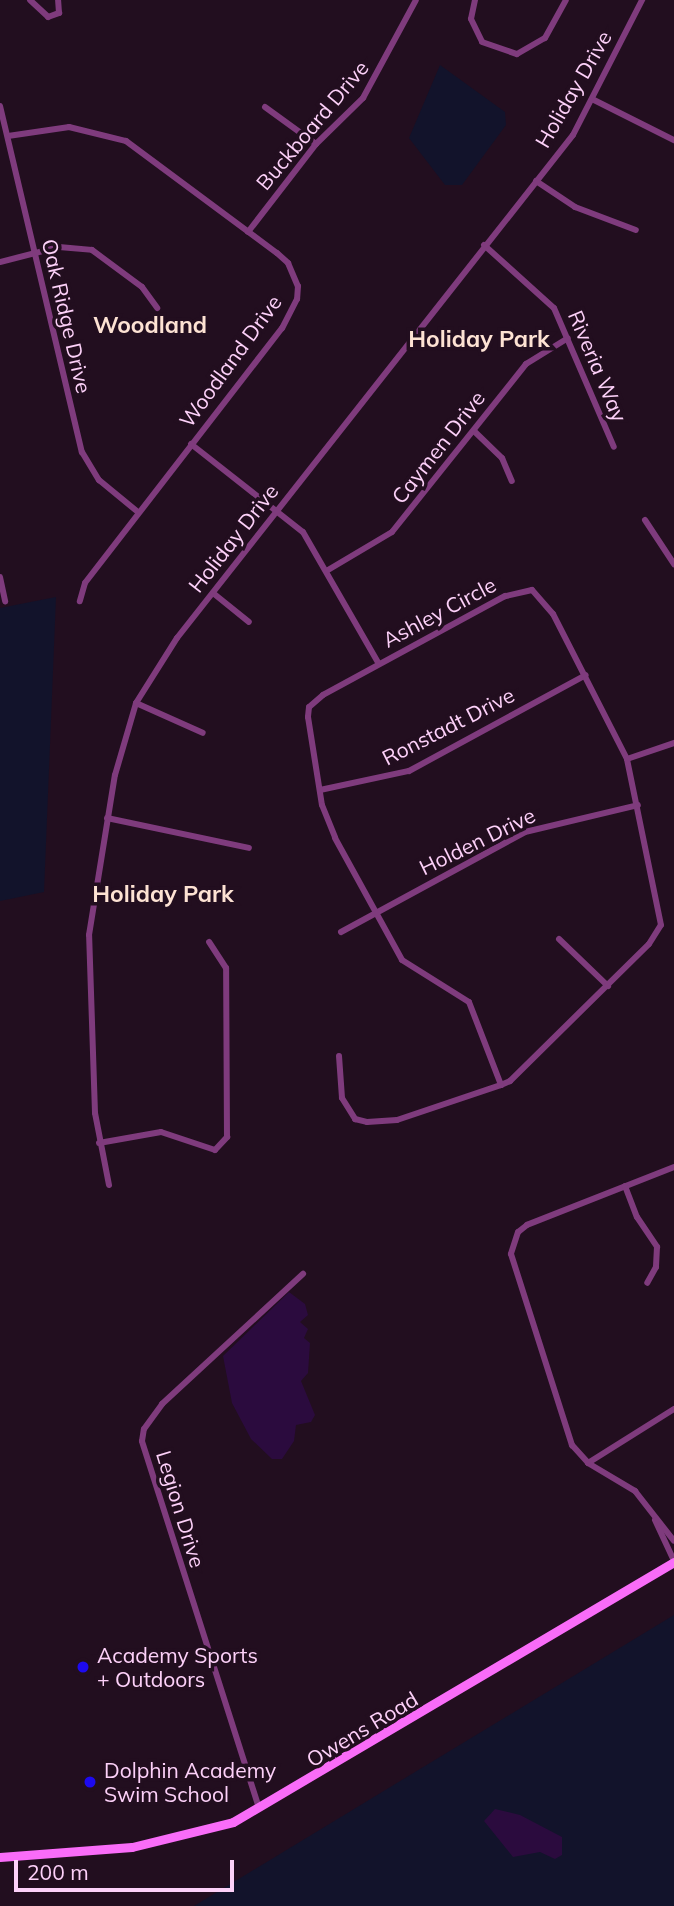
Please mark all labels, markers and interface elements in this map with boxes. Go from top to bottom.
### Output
street label: Holiday Drive [529,26,617,152]
street label: Buckboard Drive [251,55,373,195]
street label: Oak Ridge Drive [37,236,97,396]
street label: Woodland Drive [174,290,286,432]
street label: Riveria Way [563,307,633,425]
district label: Woodland [93,311,207,339]
district label: Holiday Park [408,325,550,353]
street label: Caymen Drive [386,386,490,508]
street label: Holiday Drive [183,479,283,597]
street label: Ashley Circle [378,572,500,652]
street label: Ronstadt Drive [378,682,518,770]
street label: Holden Drive [415,802,539,880]
district label: Holiday Park [92,880,234,908]
street label: Legion Drive [151,1447,211,1571]
place label: Academy Sports + Outdoors [97,1642,258,1692]
marker: Academy Sports + Outdoors [75,1659,91,1675]
street label: Owens Road [302,1686,422,1772]
place label: Dolphin Academy Swim School [104,1757,276,1807]
marker: Dolphin Academy Swim School [82,1774,98,1790]
scale bar [18,1846,238,1890]
text: 200 m [27,1859,89,1885]

